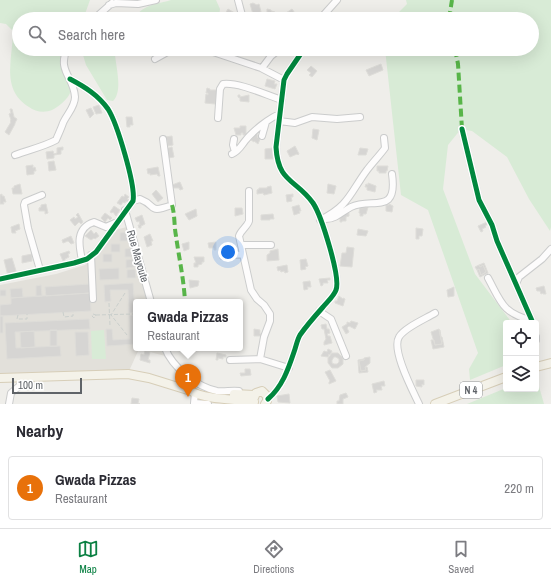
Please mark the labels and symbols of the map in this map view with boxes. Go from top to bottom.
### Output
street label: Rue Mayoute [124,228,152,284]
your location [218,242,238,262]
pin: 1 [175,364,201,397]
scale bar [12,376,82,395]
road number: N 4 [460,382,482,398]

